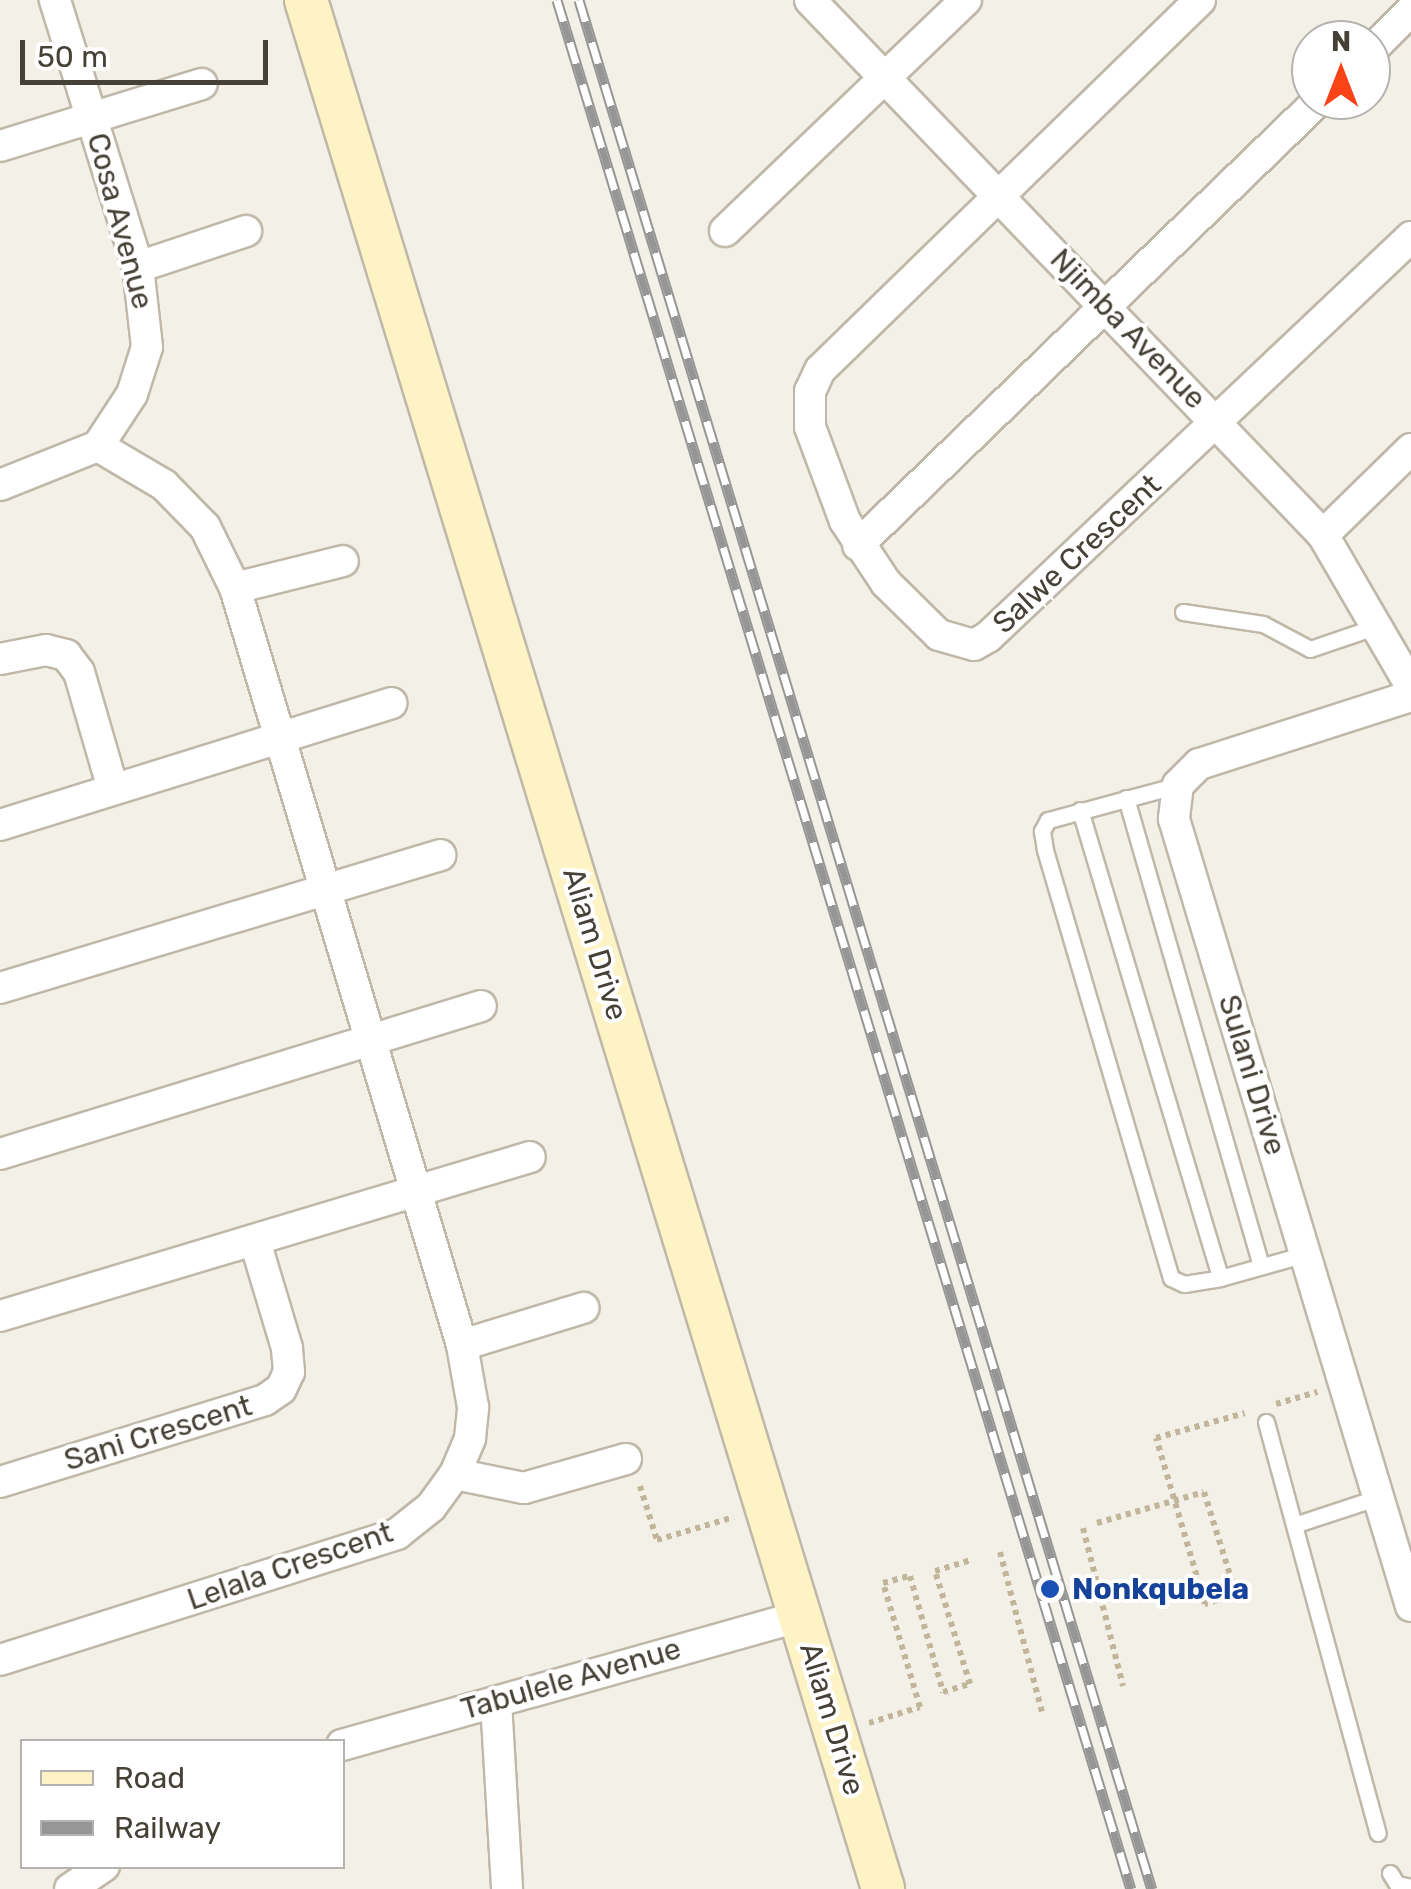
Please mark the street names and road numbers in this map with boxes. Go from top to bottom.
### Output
street label: Cosa Avenue [79,129,161,313]
street label: Njimba Avenue [1042,241,1214,417]
street label: Salwe Crescent [986,467,1168,641]
street label: Aliam Drive [555,863,635,1025]
street label: Sulani Drive [1211,991,1293,1159]
street label: Sani Crescent [60,1387,256,1479]
street label: Lelala Crescent [183,1514,397,1618]
street label: Tabulele Avenue [457,1630,685,1728]
street label: Aliam Drive [792,1638,872,1800]

